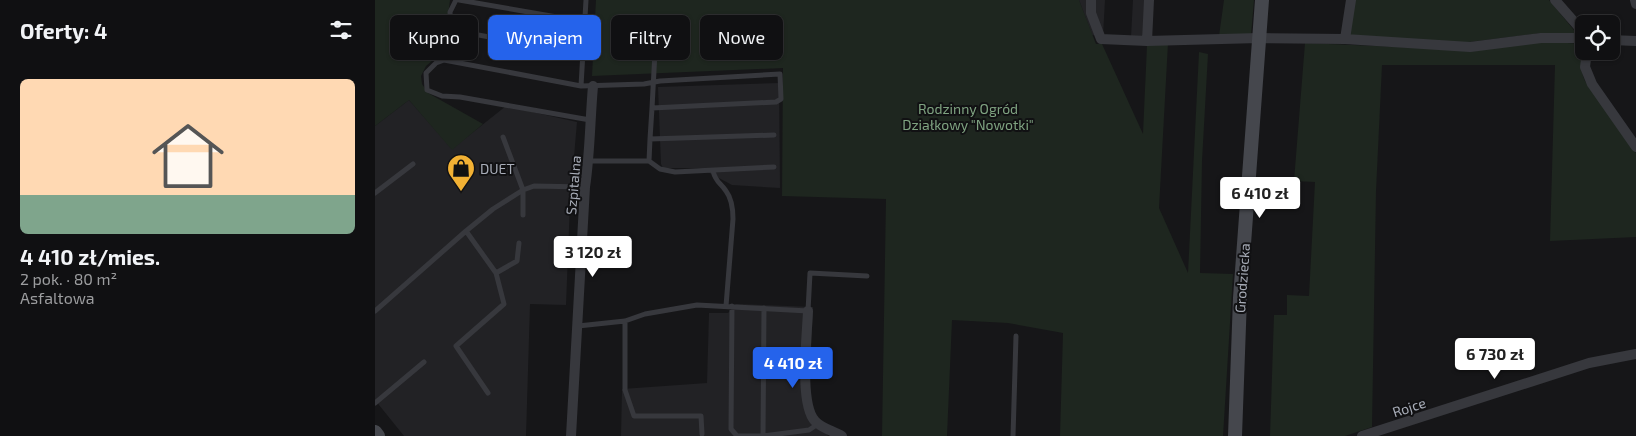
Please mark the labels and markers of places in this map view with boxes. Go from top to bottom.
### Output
shop icon: DUET [446,153,476,192]
place label: DUET [480,160,515,177]
pin: 6 410 zł [1208,176,1312,219]
pin: 3 120 zł [541,236,645,278]
pin: 6 730 zł [1443,338,1547,380]
pin: 4 410 zł [741,346,845,389]

